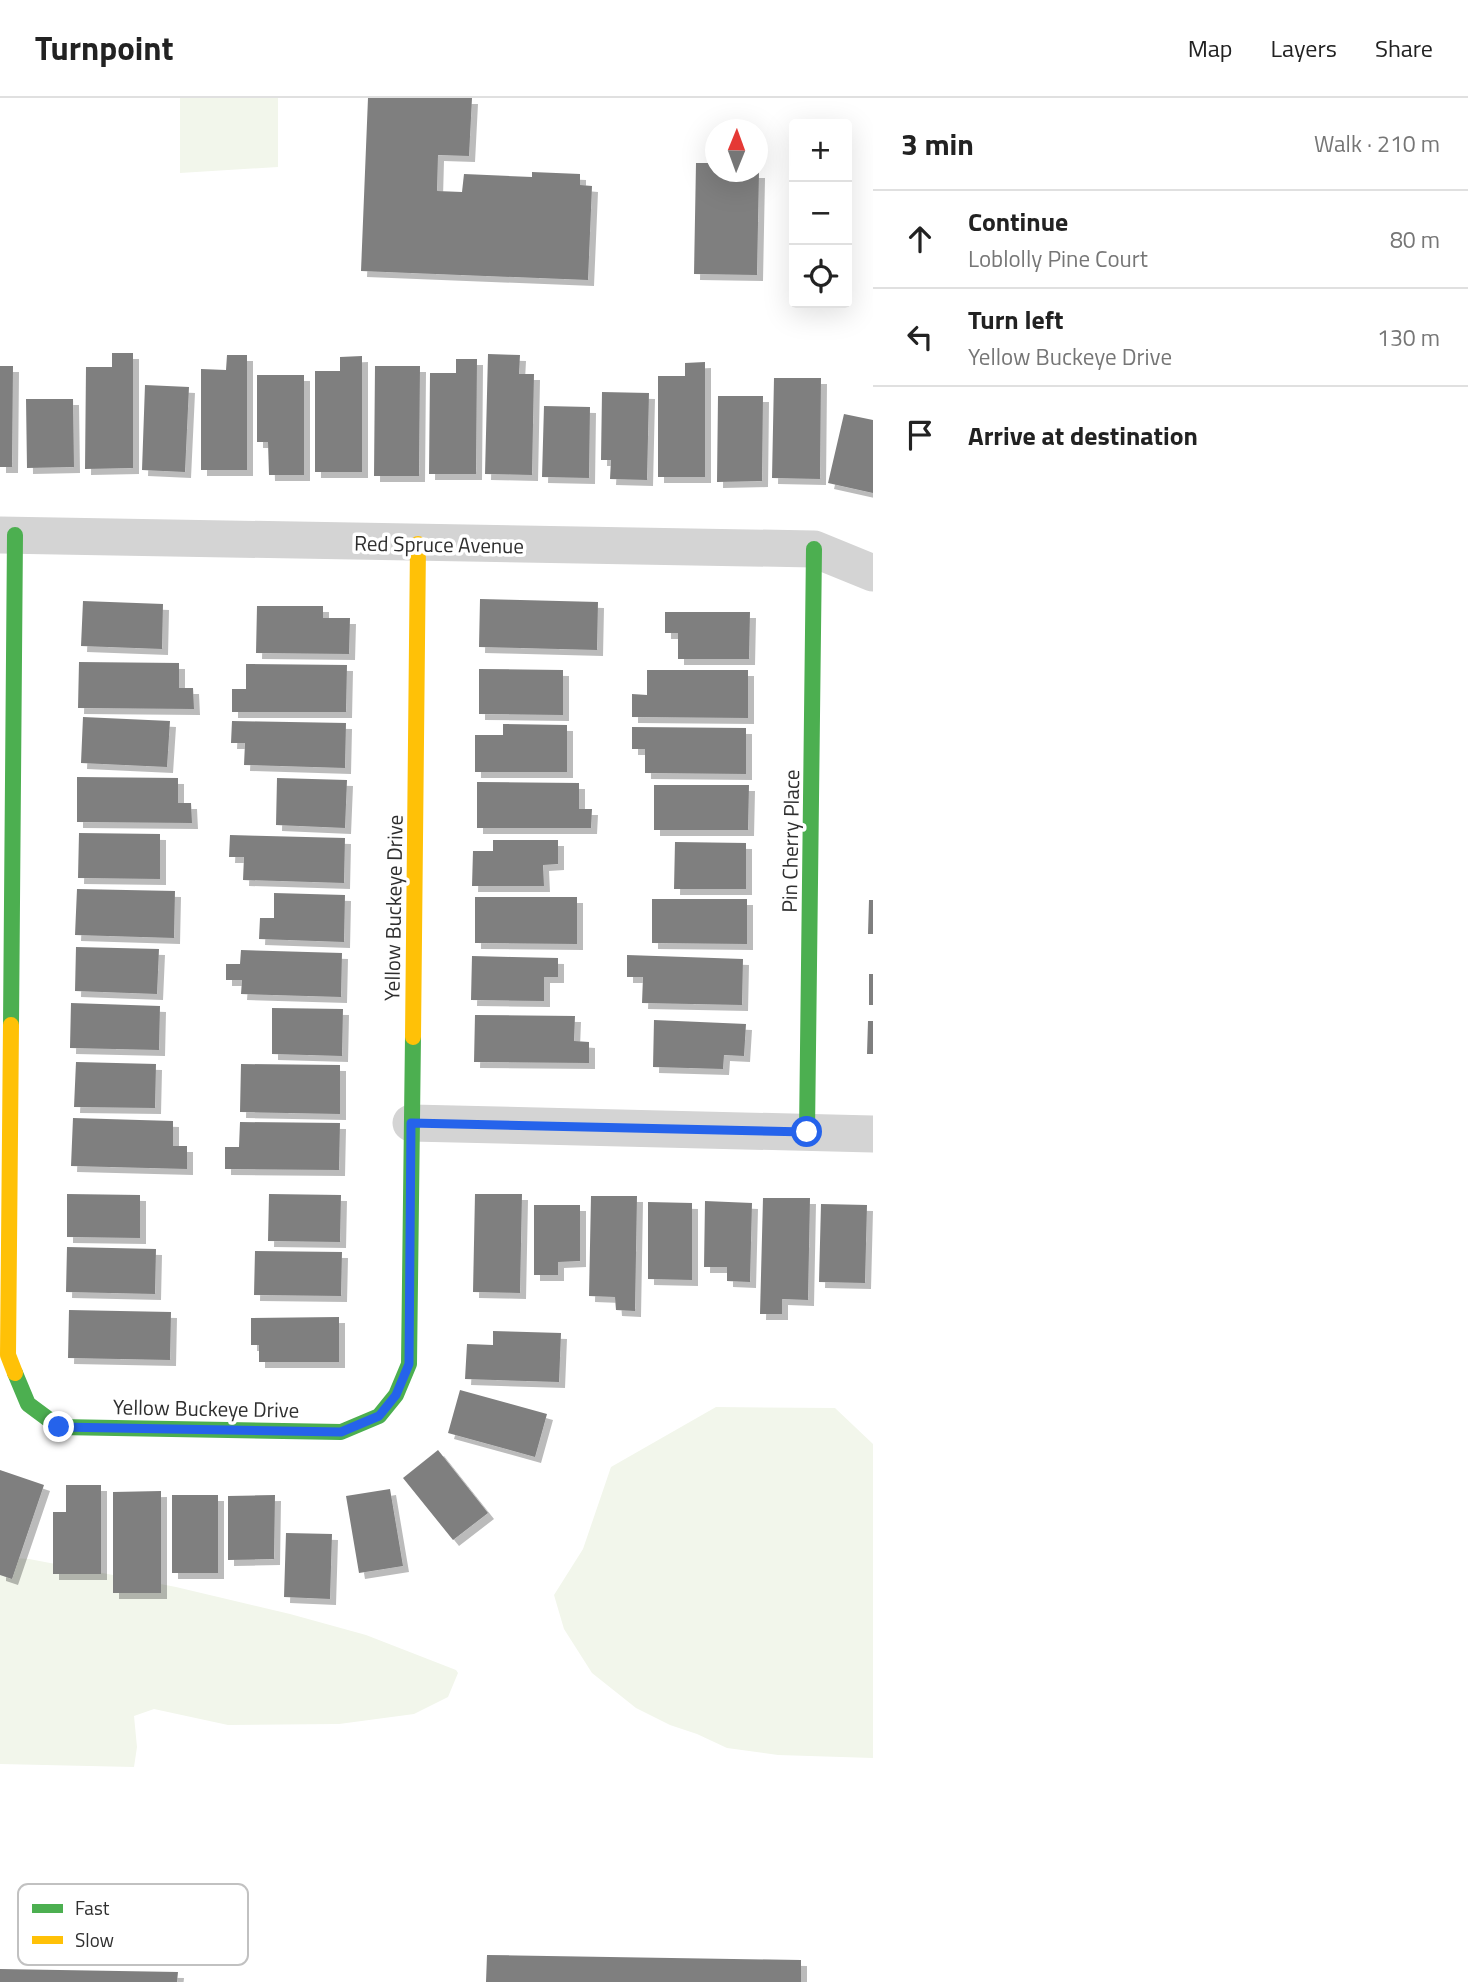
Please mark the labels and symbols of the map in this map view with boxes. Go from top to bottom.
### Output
north arrow [705,119,768,182]
street label: Red Spruce Avenue [354,527,524,561]
street label: Pin Cherry Place [773,769,807,913]
street label: Yellow Buckeye Drive [375,815,411,1001]
route start [791,1116,822,1147]
street label: Yellow Buckeye Drive [113,1390,299,1426]
route end [43,1411,74,1442]
legend [18,1884,248,1965]
text: Fast [75,1893,110,1922]
text: Slow [75,1925,114,1954]

